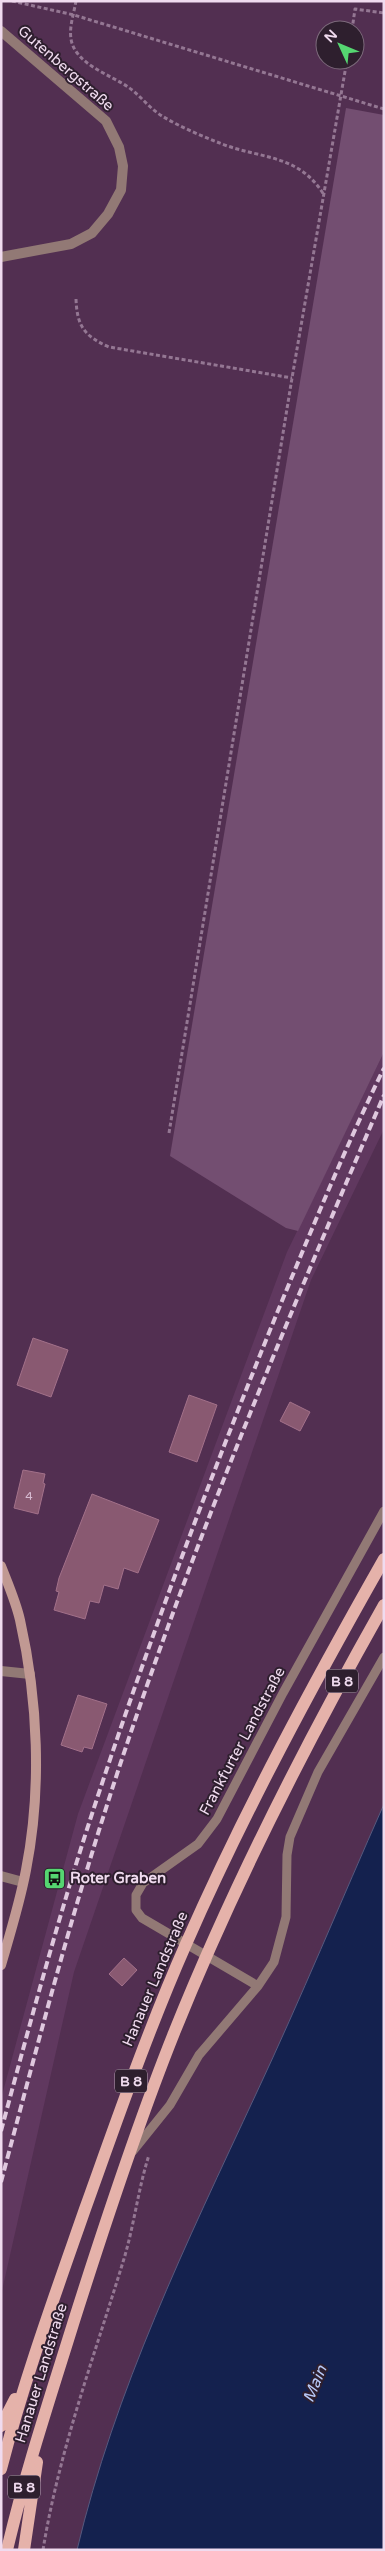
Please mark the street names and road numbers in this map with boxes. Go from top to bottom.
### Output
street label: Gutenbergstraße [14,21,118,115]
street label: Frankfurter Landstraße [195,1664,289,1818]
road number: B 8 [326,1670,358,1692]
street label: Hanauer Landstraße [118,1909,192,2049]
road number: B 8 [115,2070,147,2092]
street label: Hanauer Landstraße [11,2301,71,2445]
road number: B 8 [8,2476,40,2498]

